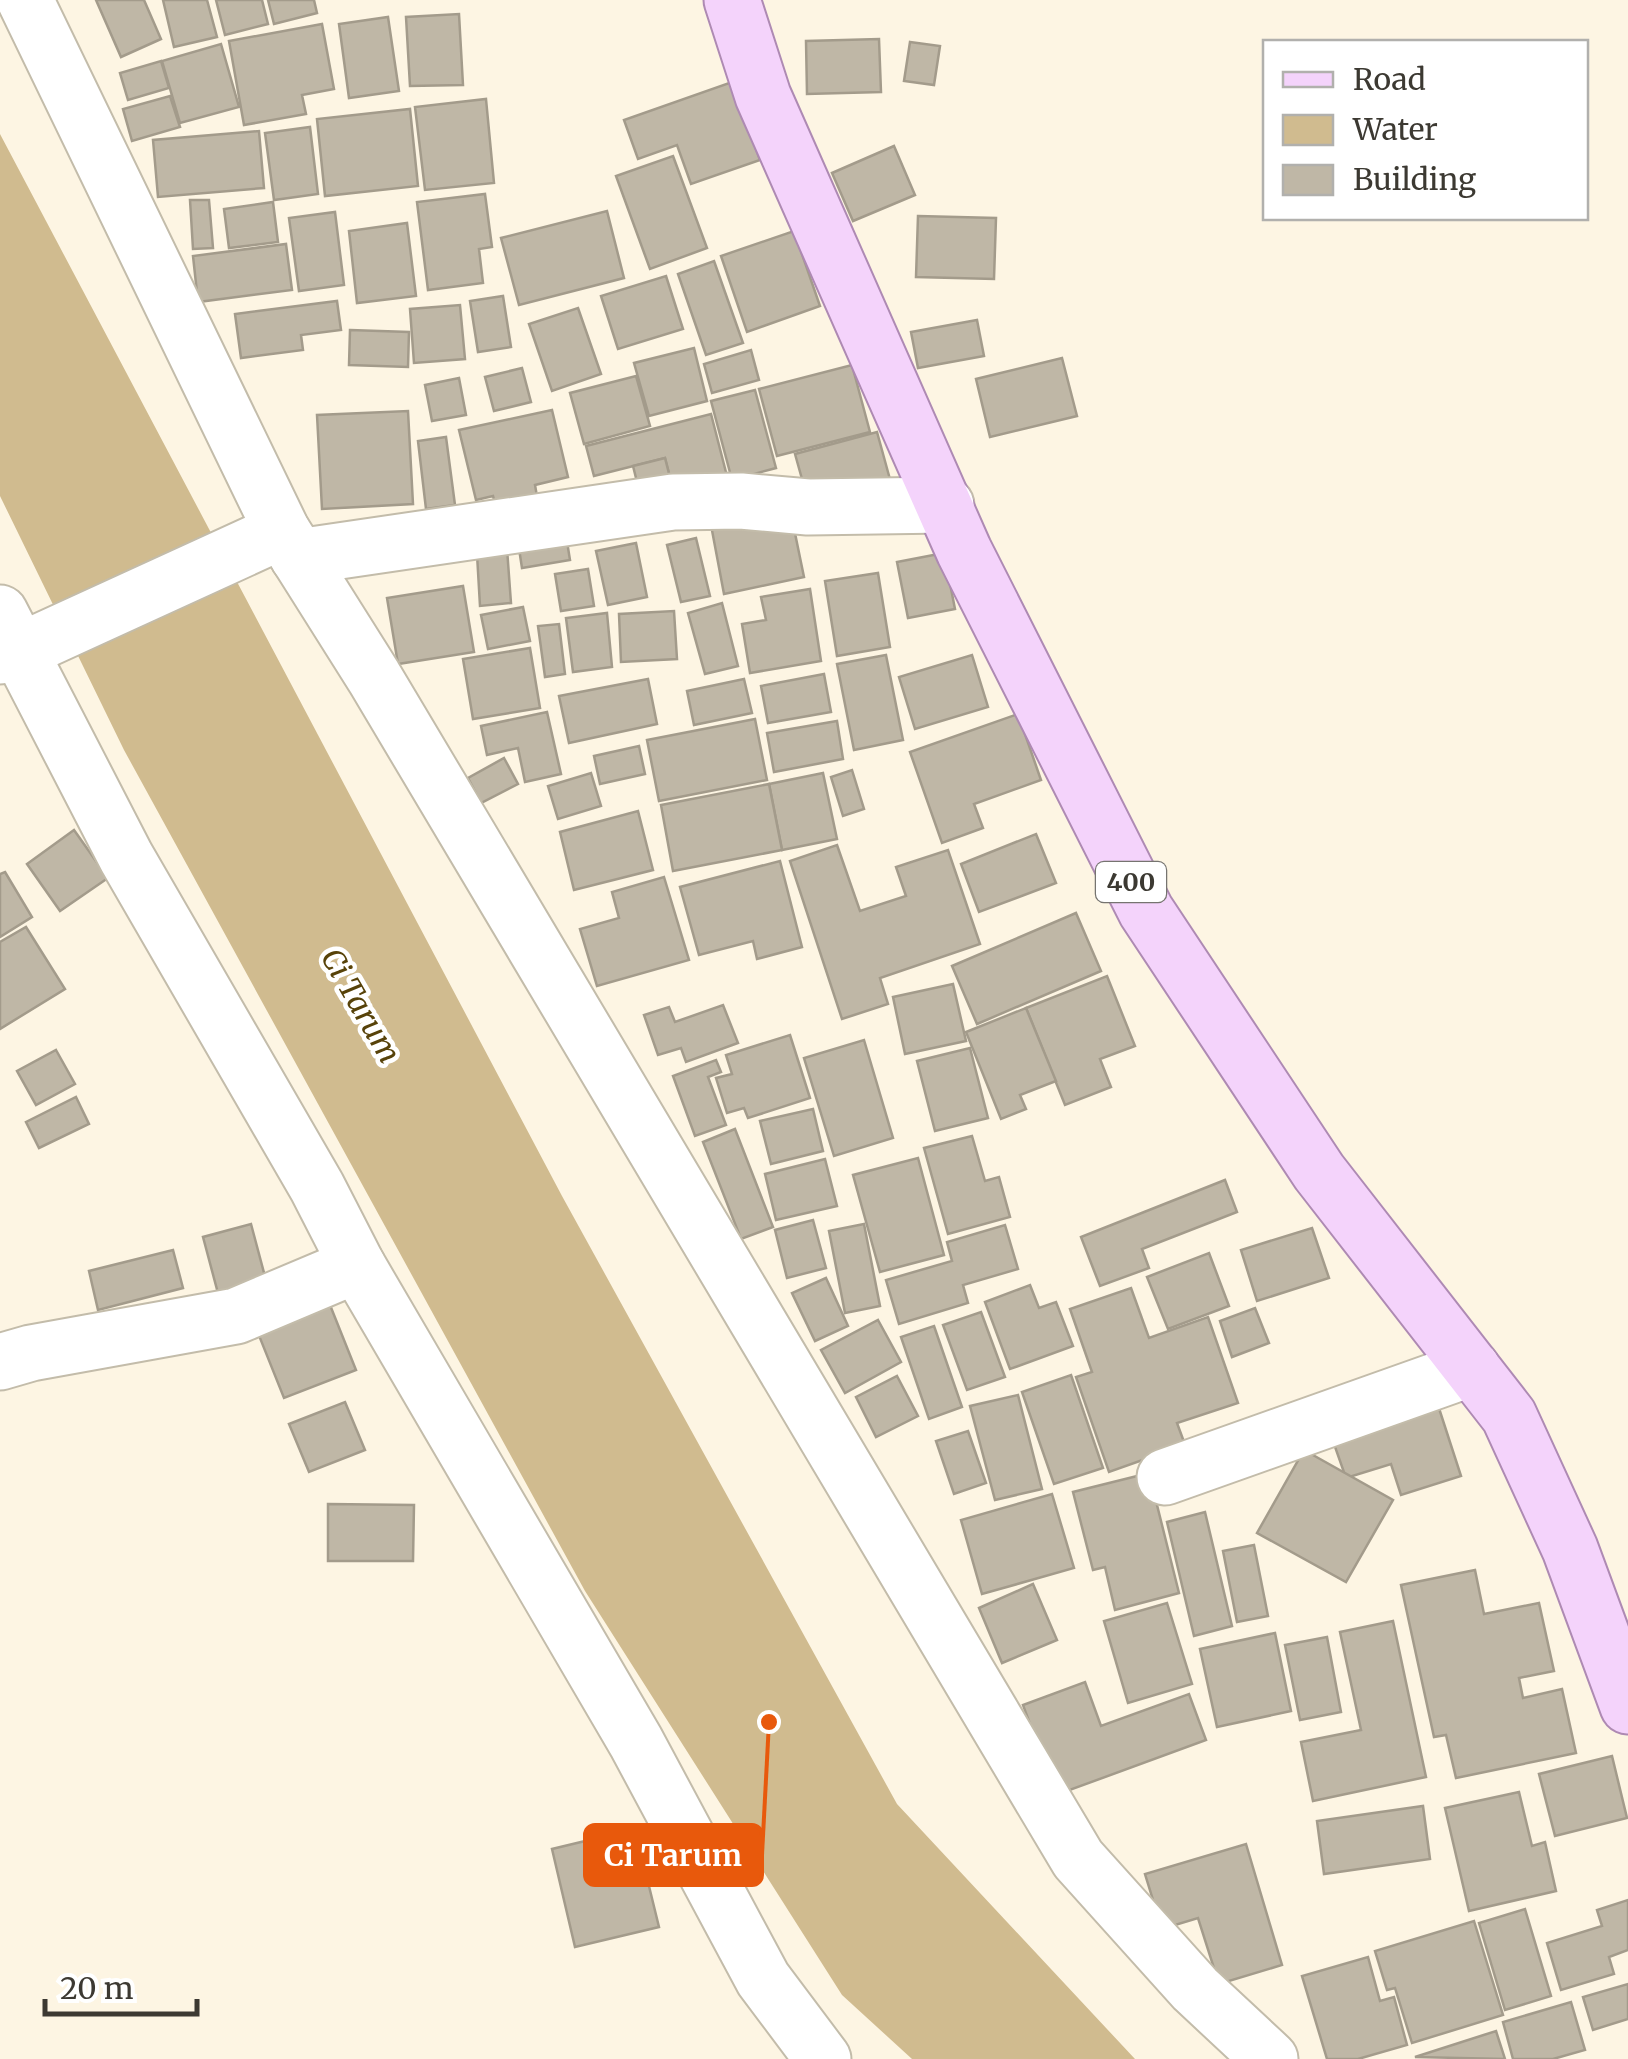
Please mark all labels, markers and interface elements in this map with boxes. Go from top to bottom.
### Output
legend [1263,40,1588,220]
text: Road [1353,60,1426,98]
text: Water [1352,110,1438,148]
text: Building [1353,160,1476,198]
road number: 400 [1096,862,1166,902]
water label: Ci Tarum [313,941,409,1070]
callout: Ci Tarum [585,1825,762,1885]
text: Ci Tarum [604,1836,742,1874]
scale bar [45,1954,198,2016]
text: 20 m [60,1969,134,2007]

